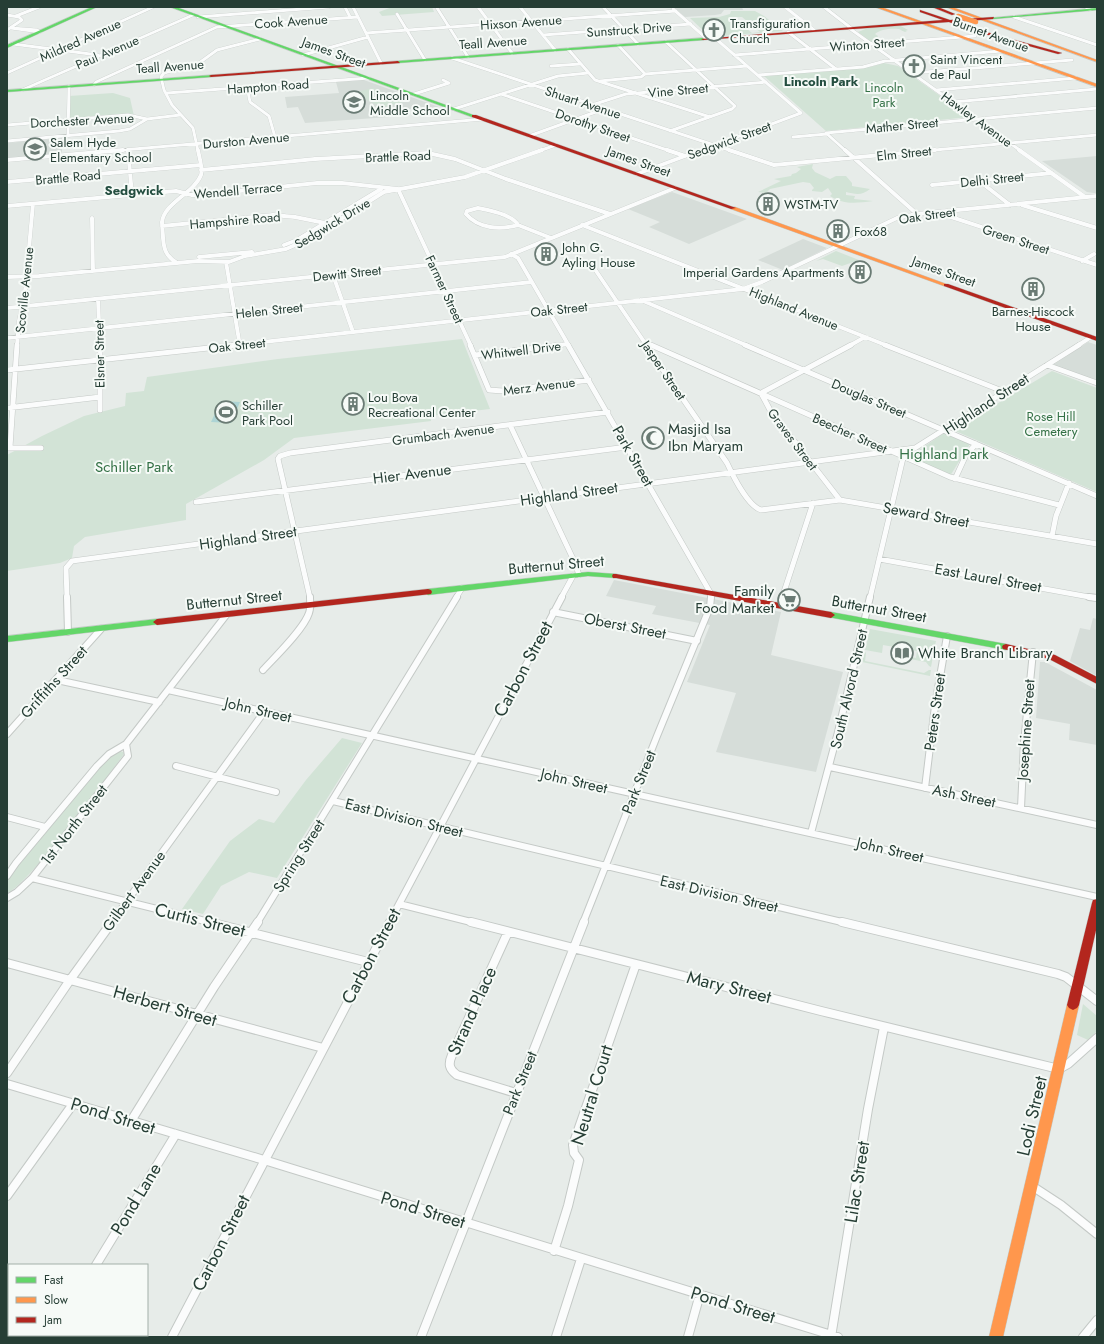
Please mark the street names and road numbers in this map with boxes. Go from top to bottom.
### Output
street label: Cook Avenue [254,9,329,34]
street label: Hixson Avenue [480,10,563,35]
street label: Burnet Avenue [950,12,1032,57]
street label: Mildred Avenue [37,14,124,67]
street label: Sunstruck Drive [586,17,672,42]
street label: Paul Avenue [73,30,142,74]
street label: Teall Avenue [458,31,528,54]
street label: James Street [298,32,369,73]
street label: Winton Street [829,32,906,57]
street label: Teall Avenue [135,55,205,78]
street label: Hampton Road [226,74,310,99]
street label: Vine Street [647,78,710,103]
street label: Shuart Avenue [542,81,624,124]
street label: Hawley Avenue [937,87,1016,152]
street label: Dorothy Street [553,104,634,147]
street label: Dorchester Avenue [30,108,135,133]
street label: Mather Street [865,113,940,138]
street label: Sedgwick Street [685,116,774,164]
street label: Durston Avenue [202,127,290,154]
street label: James Street [603,141,674,182]
street label: Elm Street [876,141,933,166]
street label: Brattle Road [365,146,431,167]
street label: Brattle Road [34,165,102,190]
street label: Delhi Street [959,167,1026,192]
street label: Wendell Terrace [193,177,283,204]
street label: Sedgwick Drive [291,193,374,254]
street label: Oak Street [897,202,958,229]
street label: Hampshire Road [189,207,281,234]
street label: Green Street [980,220,1053,260]
street label: Scoville Avenue [11,246,38,334]
street label: James Street [908,251,979,292]
street label: Farmer Street [421,252,469,327]
street label: Dewitt Street [312,260,383,287]
street label: Highland Avenue [746,282,842,335]
street label: Helen Street [235,297,304,323]
street label: Oak Street [530,297,589,322]
street label: Elsner Street [89,319,110,388]
street label: Oak Street [208,333,267,358]
street label: Jasper Street [636,335,691,405]
street label: Whitwell Drive [480,336,562,365]
street label: Highland Street [939,368,1034,440]
street label: Merz Avenue [502,373,576,400]
street label: Douglas Street [828,374,910,423]
street label: Graves Street [763,404,823,475]
street label: Beecher Street [809,409,891,459]
street label: Grumbach Avenue [391,419,495,450]
street label: Park Street [607,421,659,491]
street label: Hier Avenue [372,458,453,490]
street label: Highland Street [519,476,620,512]
street label: Seward Street [881,497,971,533]
street label: Highland Street [198,520,299,556]
street label: Butternut Street [507,550,605,580]
street label: East Laurel Street [933,558,1043,598]
street label: Butternut Street [185,584,283,616]
street label: Butternut Street [830,590,929,628]
street label: Oberst Street [582,607,668,645]
street label: Carbon Street [487,616,559,721]
street label: South Alvord Street [825,627,874,751]
street label: Griffiths Street [15,641,93,723]
street label: Peters Street [919,671,951,752]
street label: Josephine Street [1011,678,1041,784]
street label: John Street [221,691,294,728]
street label: Park Street [616,746,662,817]
street label: John Street [537,762,610,799]
street label: 1st North Street [35,779,113,870]
street label: Ash Street [930,779,998,814]
street label: East Division Street [343,793,466,843]
street label: Spring Street [268,815,330,897]
street label: John Street [853,831,926,868]
street label: Gilbert Avenue [97,846,171,936]
street label: East Division Street [658,870,781,918]
street label: Curtis Street [152,896,249,944]
street label: Carbon Street [335,903,407,1008]
street label: Strand Place [441,962,503,1060]
street label: Mary Street [684,964,775,1010]
street label: Herbert Street [110,979,221,1033]
street label: Neutral Court [564,1041,620,1148]
street label: Park Street [497,1047,543,1118]
street label: Lodi Street [1010,1073,1054,1158]
street label: Pond Street [67,1091,159,1141]
street label: Lilac Street [838,1139,876,1225]
street label: Pond Lane [104,1158,168,1240]
street label: Pond Street [377,1185,469,1235]
street label: Carbon Street [186,1190,257,1296]
street label: Pond Street [687,1280,779,1330]

